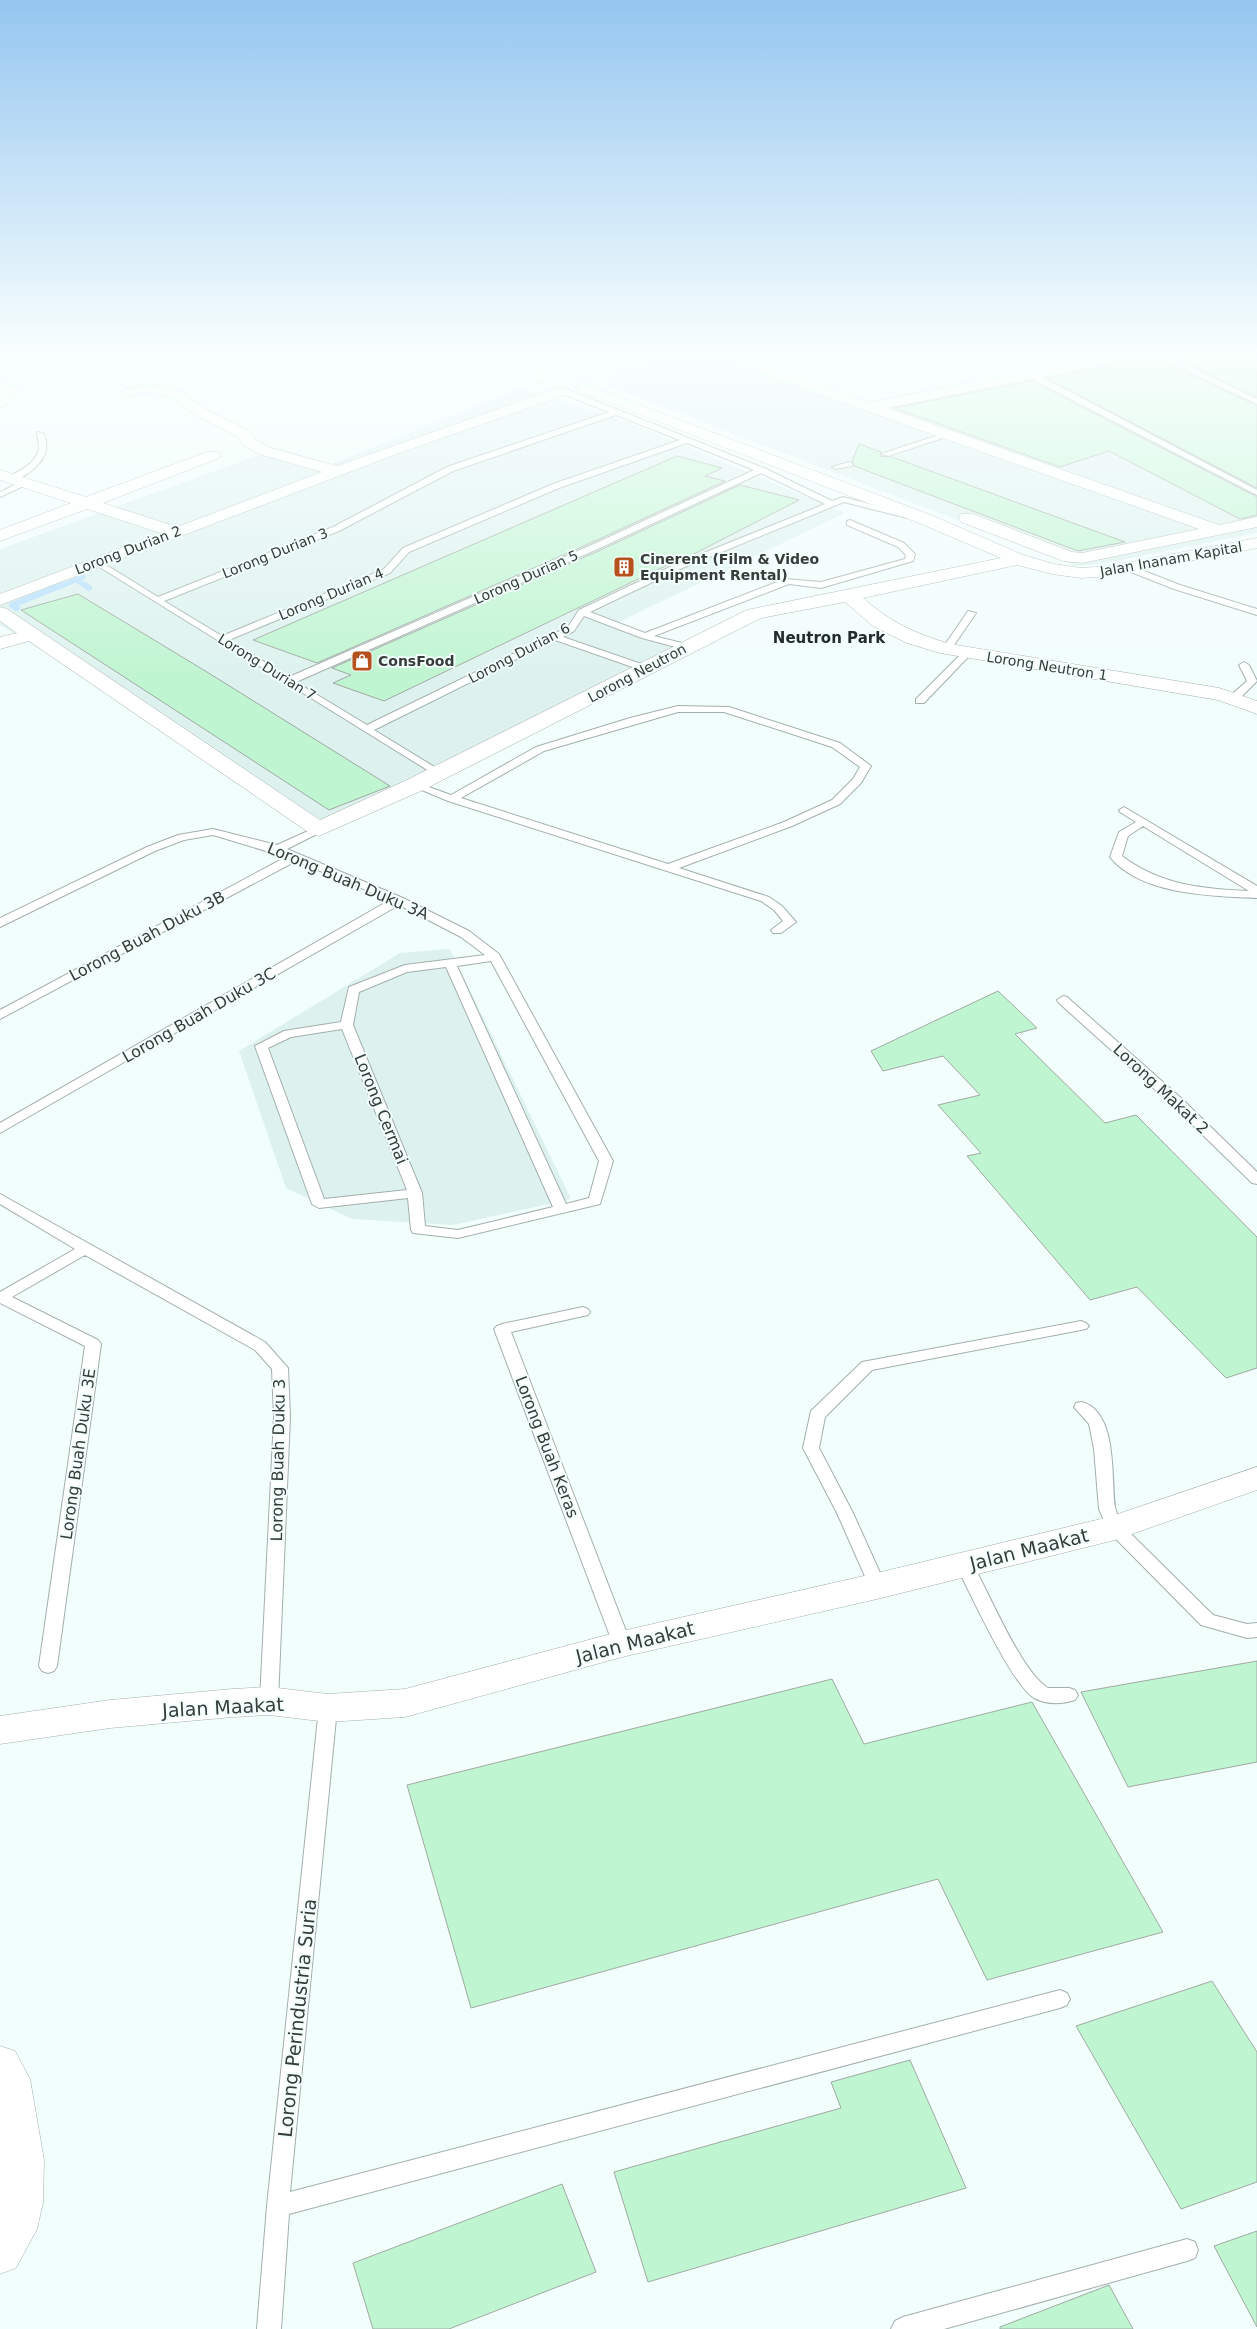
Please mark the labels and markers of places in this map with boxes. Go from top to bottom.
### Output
place label: Cinerent (Film & Video Equipment Rental) [640,551,819,583]
building icon: Cinerent (Film & Video Equipment Rental) [612,555,636,579]
shop icon: ConsFood [350,649,374,673]
place label: ConsFood [378,653,454,669]

